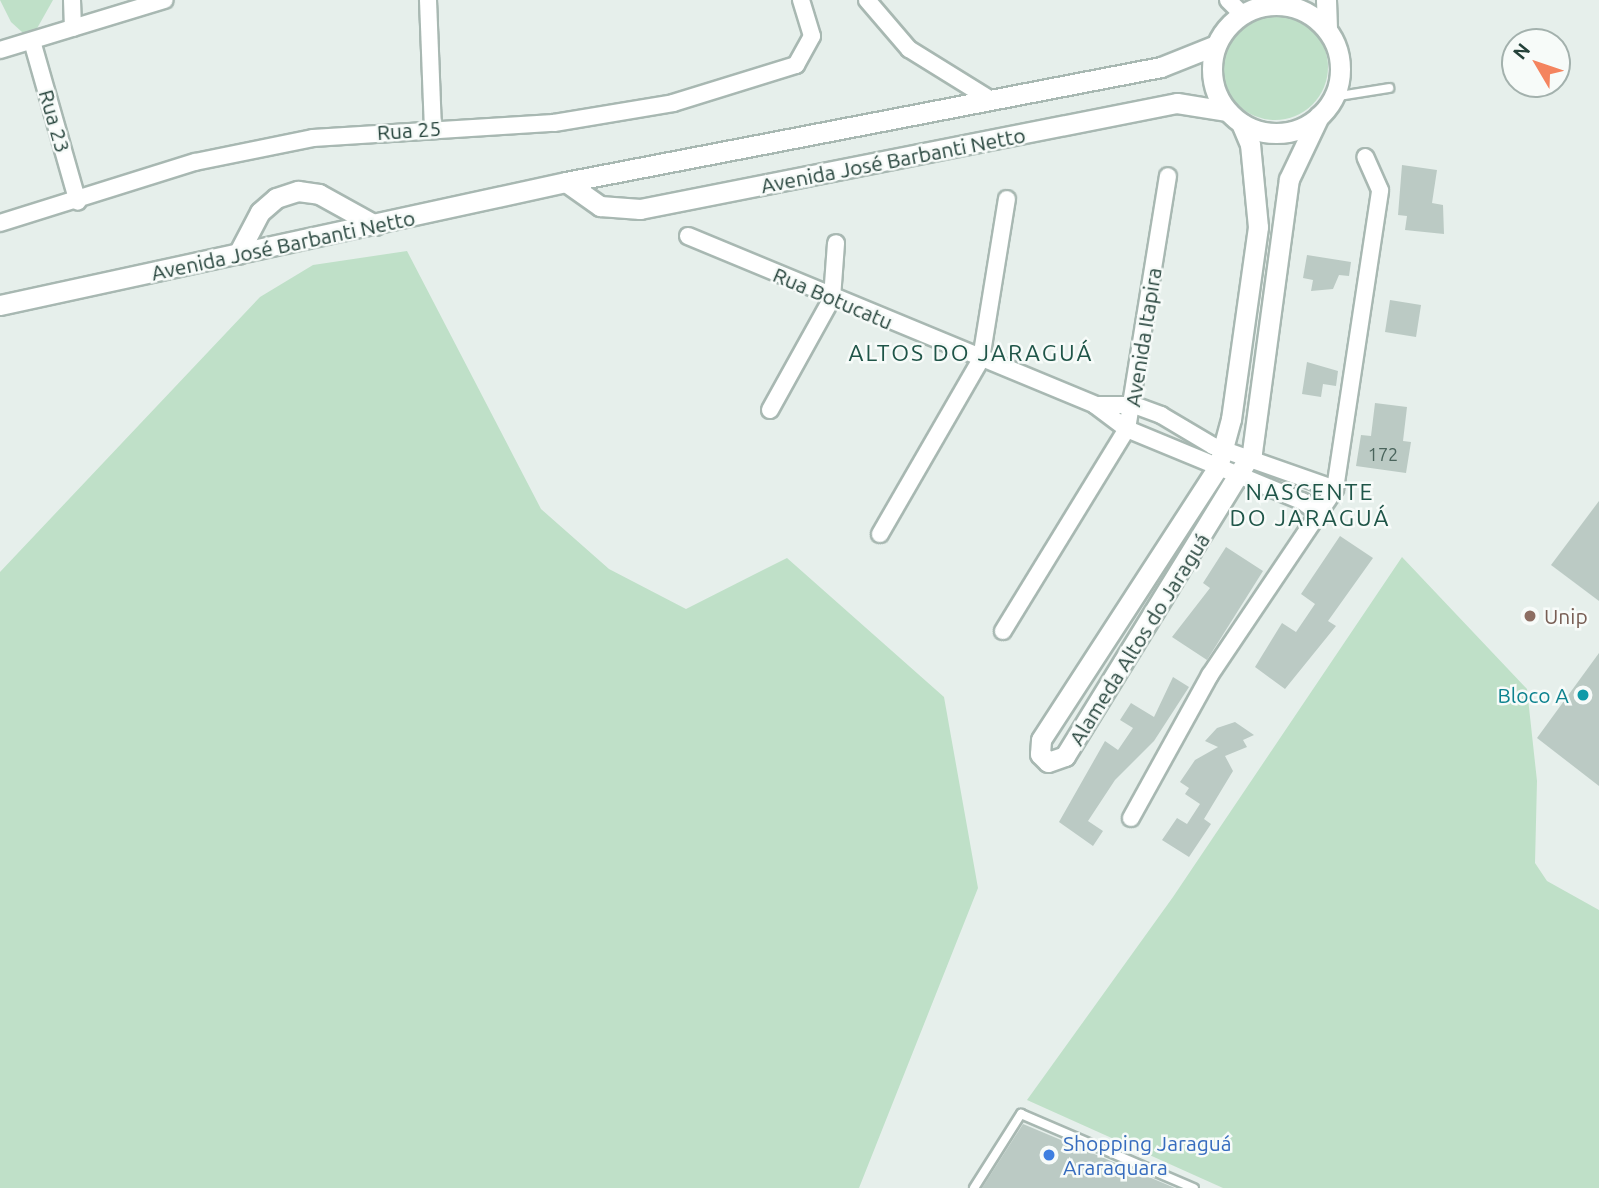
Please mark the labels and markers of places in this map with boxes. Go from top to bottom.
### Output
place label: Unip [1544,603,1588,629]
marker: Unip [1522,608,1538,624]
place label: Bloco A [1497,682,1569,708]
marker: Bloco A [1575,687,1591,703]
place label: Shopping Jaraguá Araraquara [1063,1130,1232,1180]
marker: Shopping Jaraguá Araraquara [1041,1147,1057,1163]

